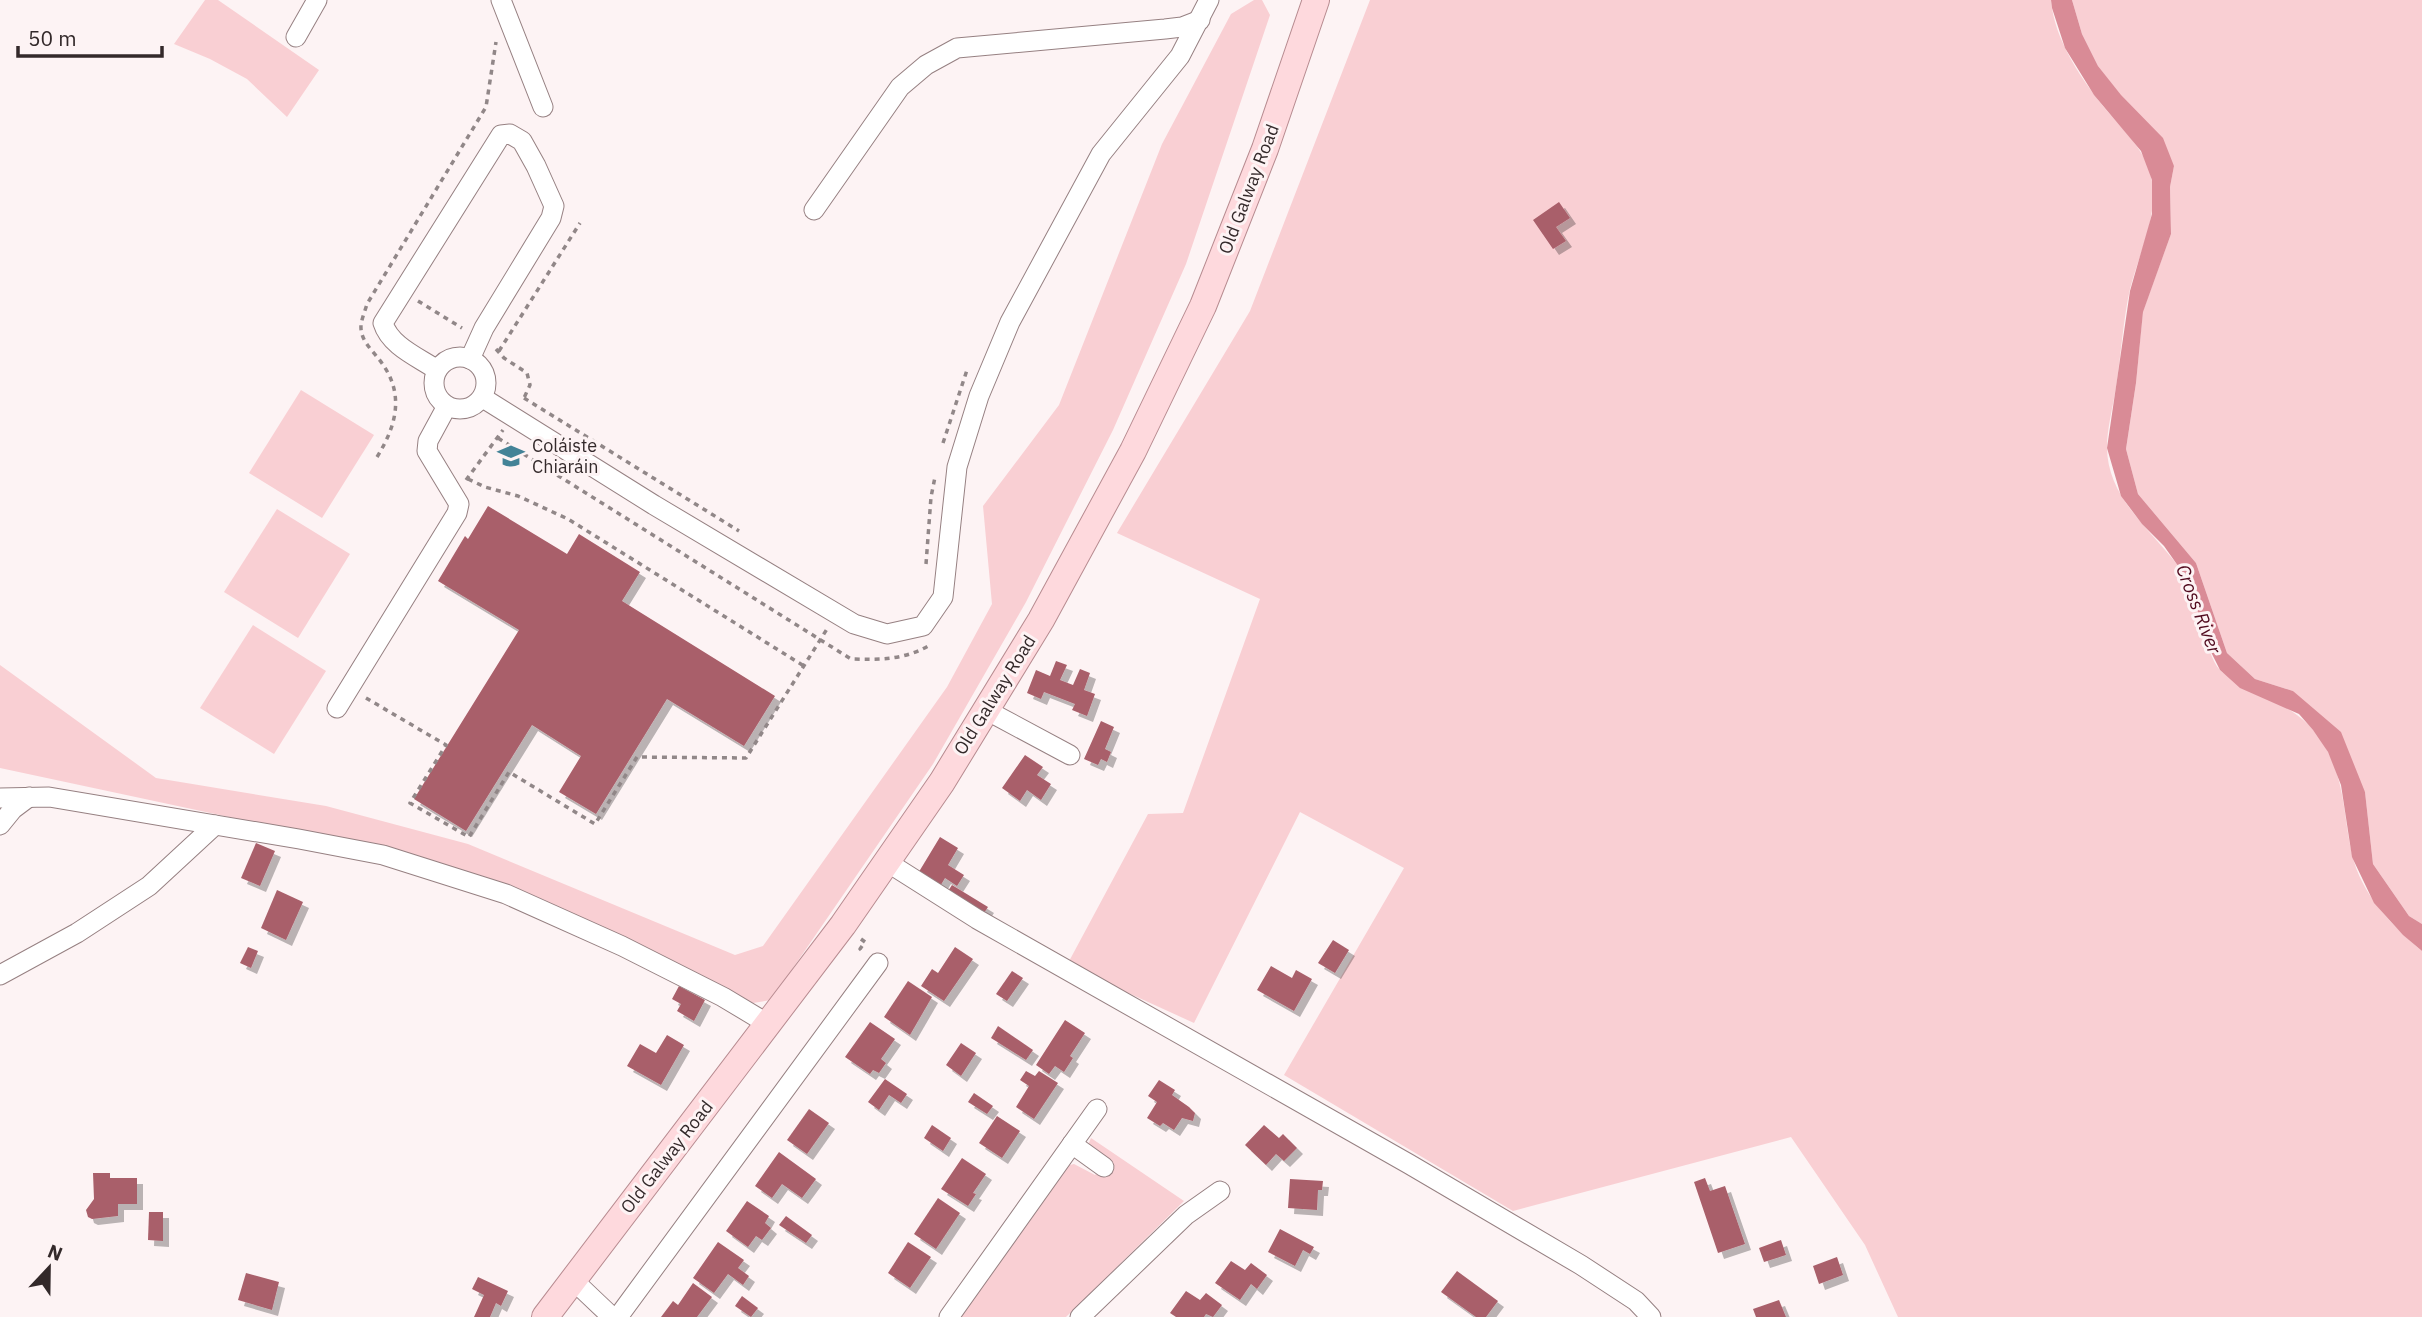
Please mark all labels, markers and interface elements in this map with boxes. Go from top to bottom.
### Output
scale bar [18,14,161,58]
text: 50 m [28,24,77,52]
street label: Old Galway Road [1213,121,1284,257]
place label: Coláiste Chiaráin [532,434,598,478]
school or university icon: Coláiste Chiaráin [496,441,526,471]
water label: Cross River [2171,561,2227,658]
street label: Old Galway Road [949,631,1041,759]
street label: Old Galway Road [615,1096,718,1218]
north arrow [14,1233,84,1303]
text: N [44,1239,66,1266]

